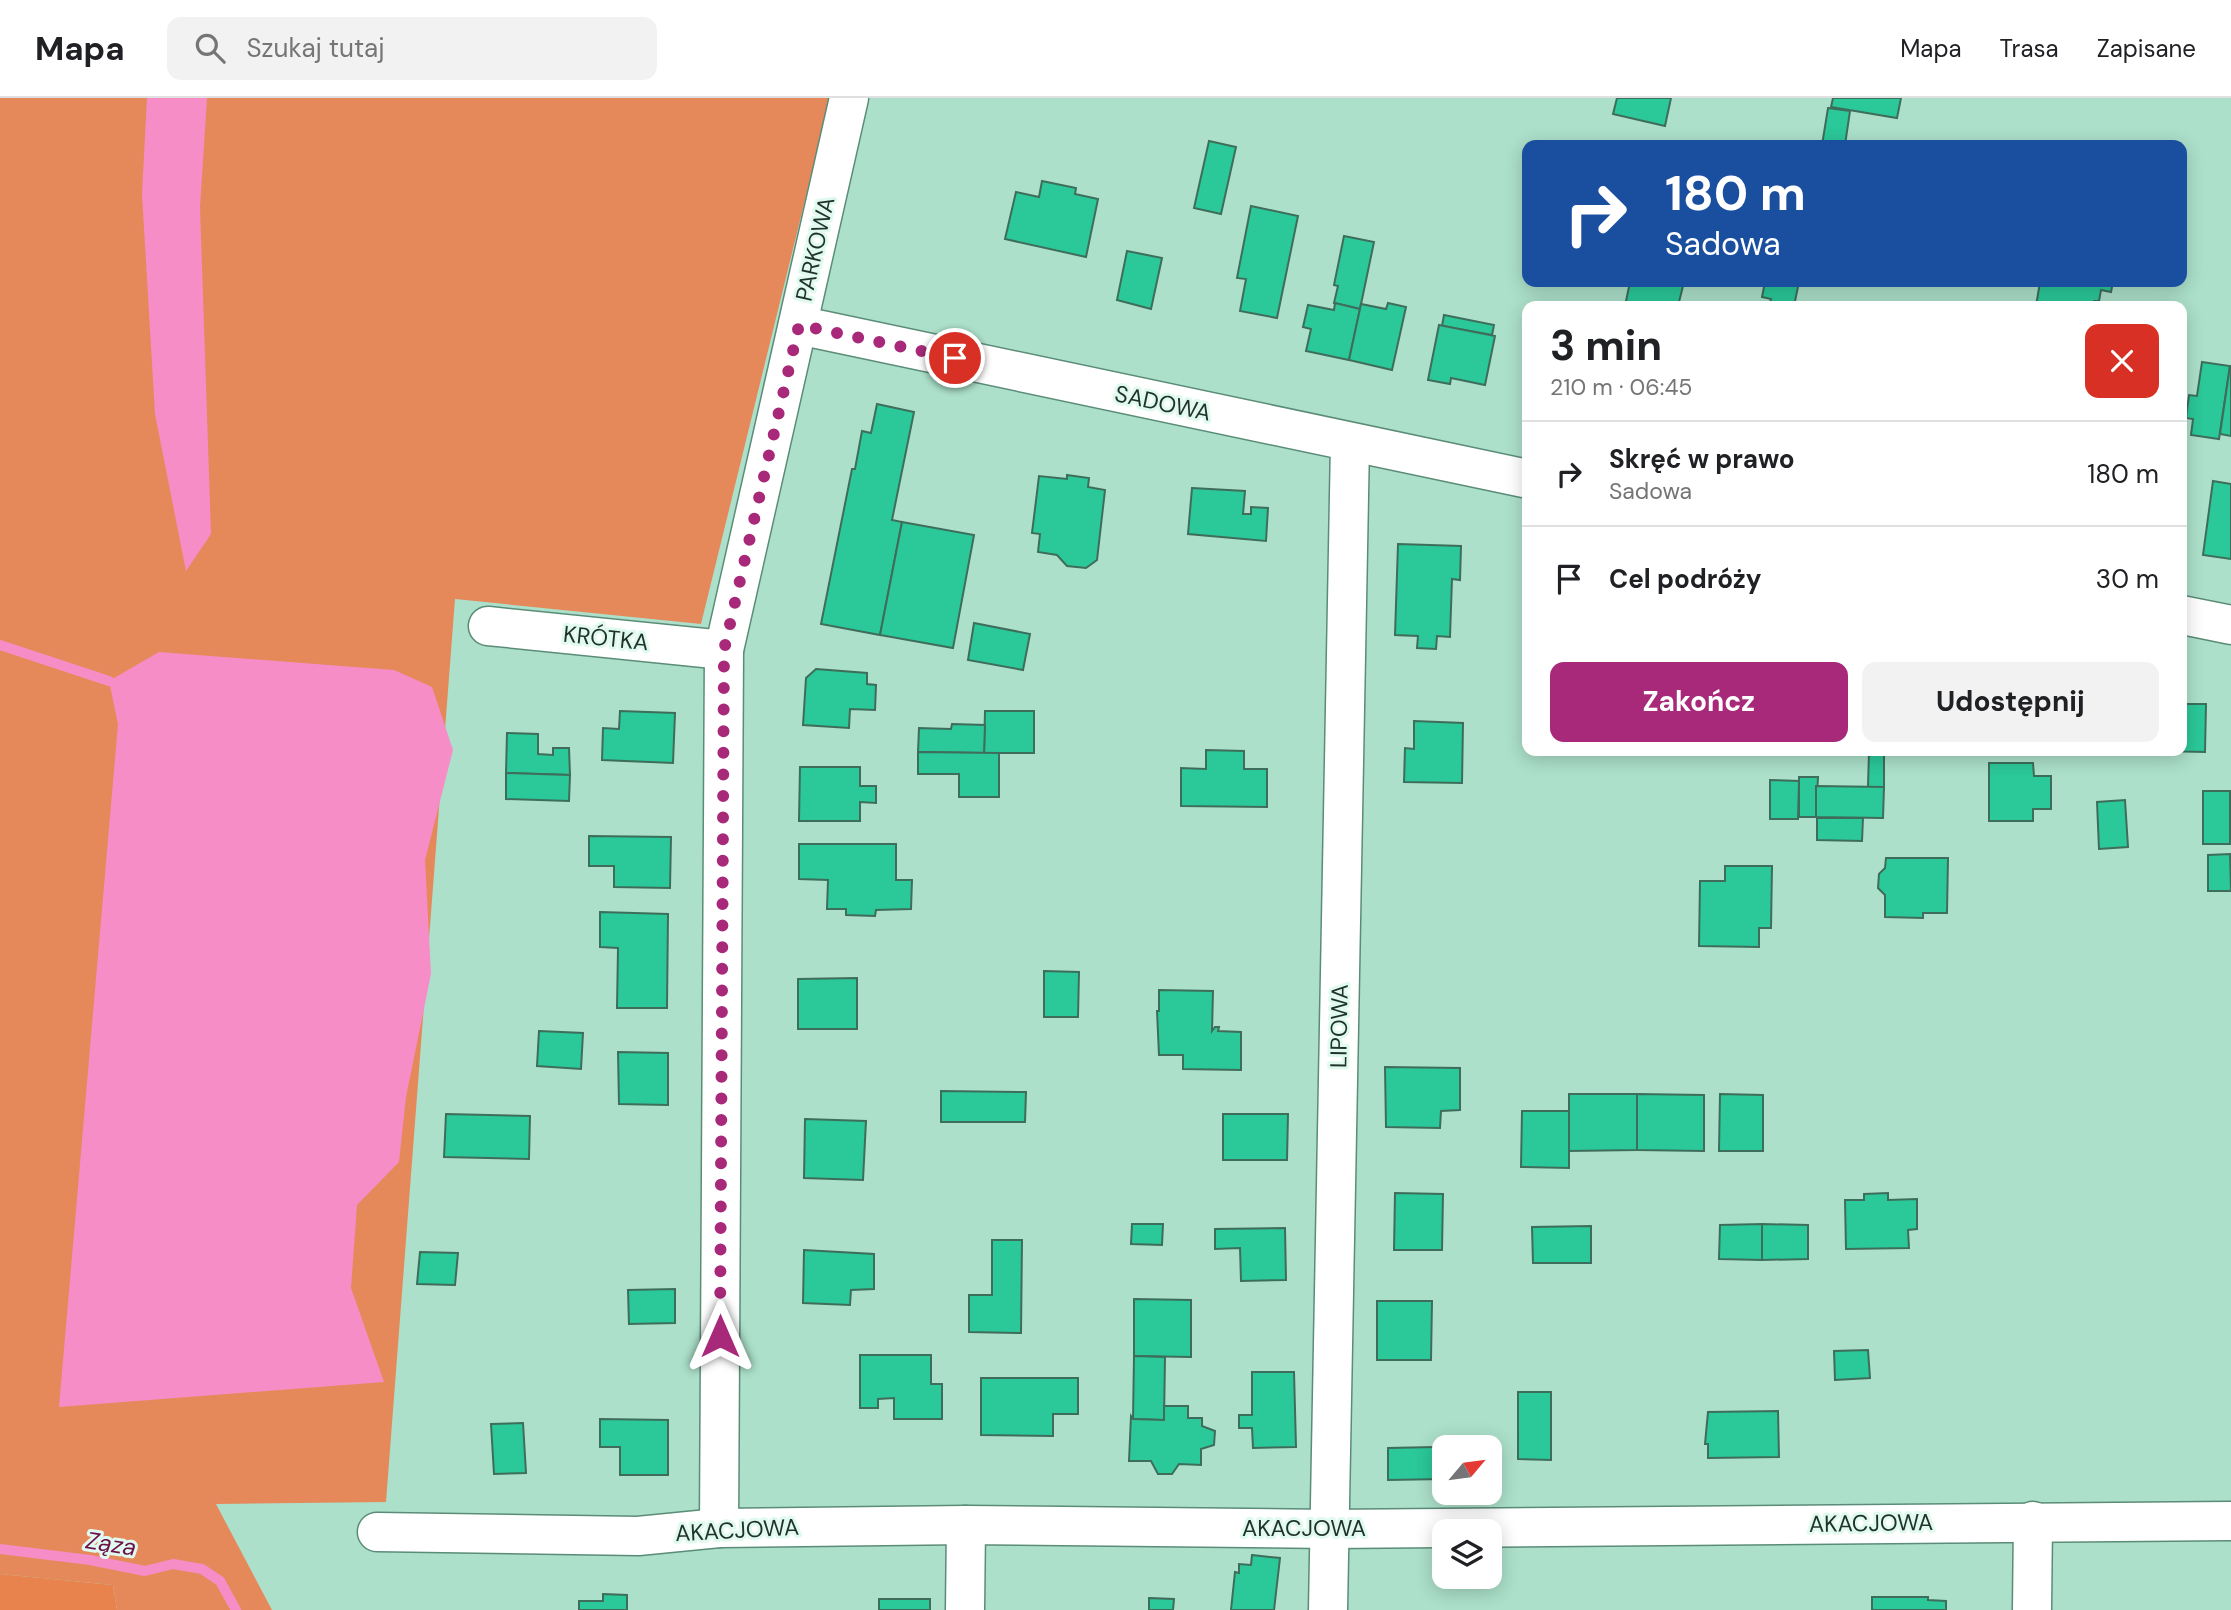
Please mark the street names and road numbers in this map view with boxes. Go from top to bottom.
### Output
street label: PARKOWA [788,194,842,304]
street label: SADOWA [1112,378,1214,428]
street label: KRÓTKA [562,619,650,657]
street label: LIPOWA [1323,984,1355,1068]
street label: AKACJOWA [1809,1507,1933,1539]
street label: AKACJOWA [674,1512,800,1548]
street label: AKACJOWA [1242,1513,1366,1543]

